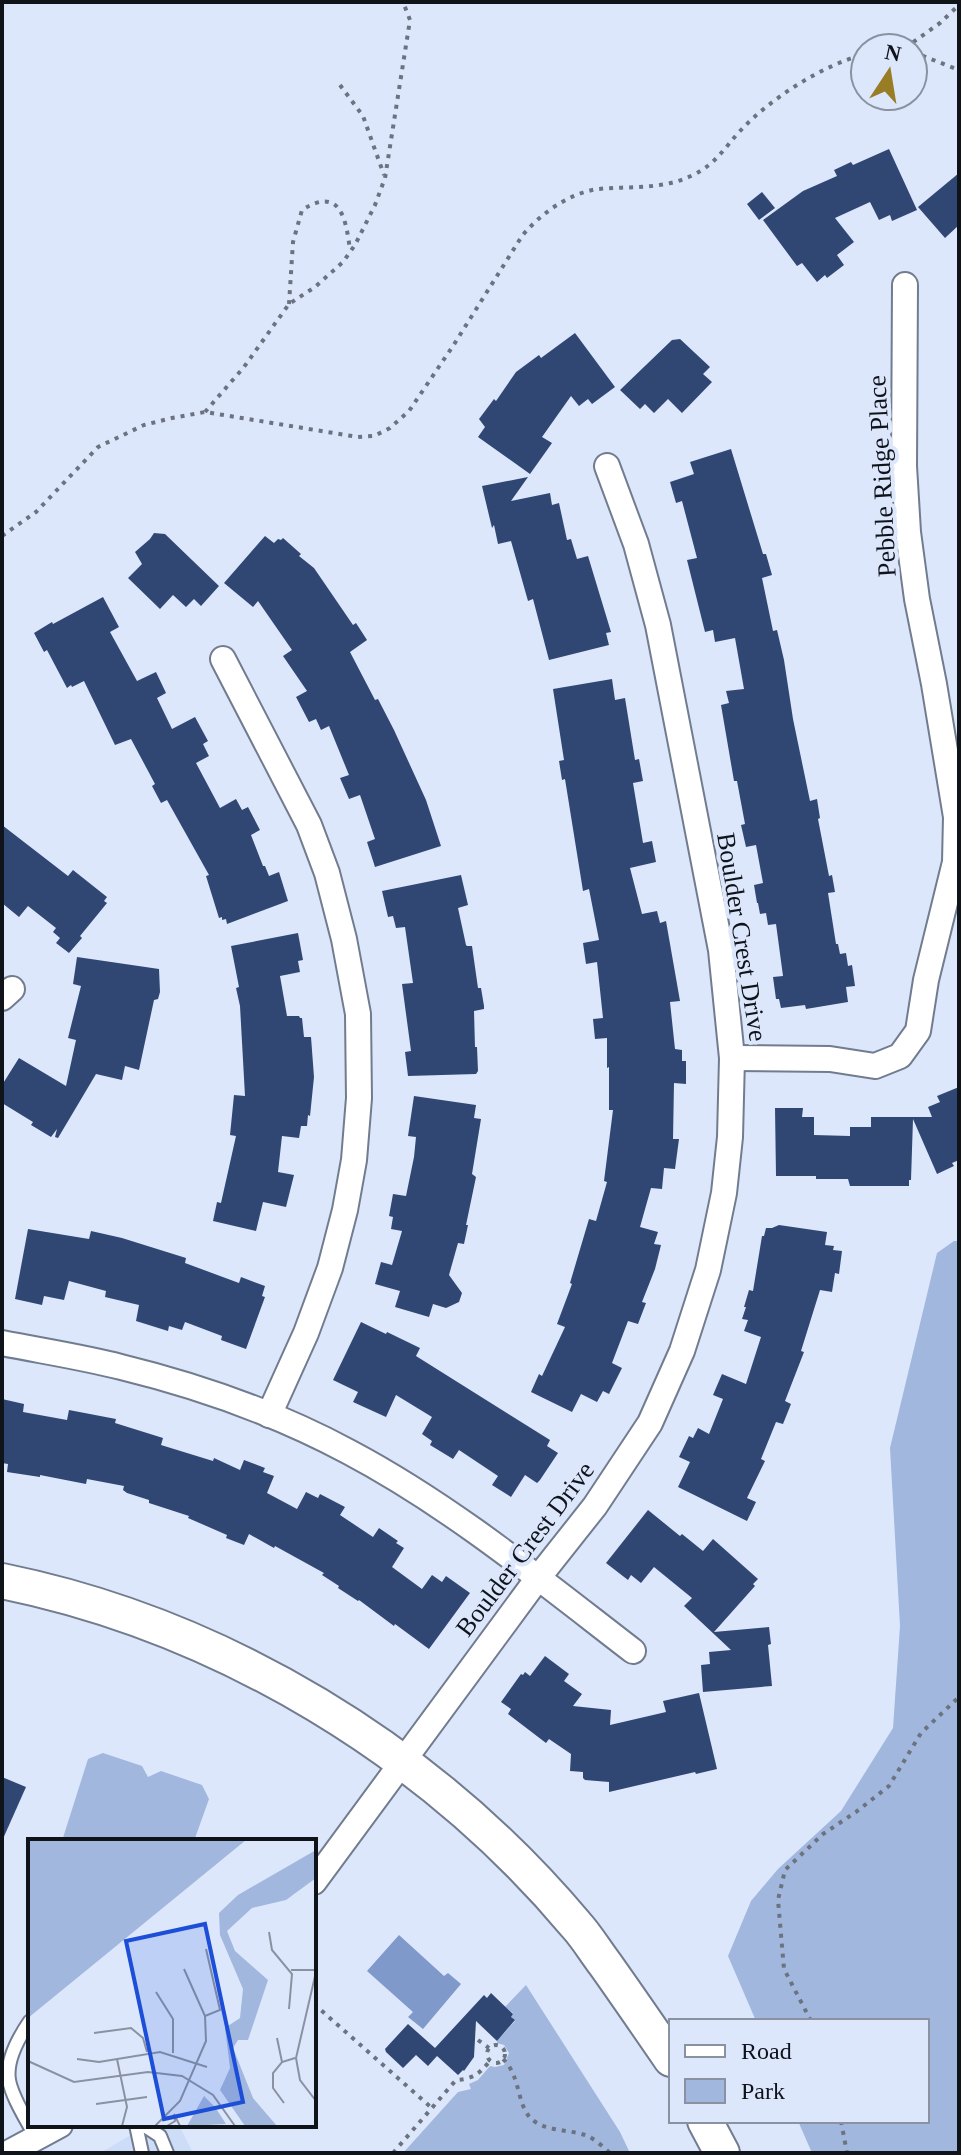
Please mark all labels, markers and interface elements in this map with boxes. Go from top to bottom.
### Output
north arrow [849,32,929,112]
text: N [883,39,904,67]
street label: Pebble Ridge Place [862,374,902,578]
street label: Boulder Crest Drive [711,831,773,1043]
street label: Boulder Crest Drive [450,1456,600,1642]
inset map [28,1839,316,2127]
legend [669,2019,929,2123]
text: Road [741,2038,792,2064]
text: Park [741,2078,785,2104]

